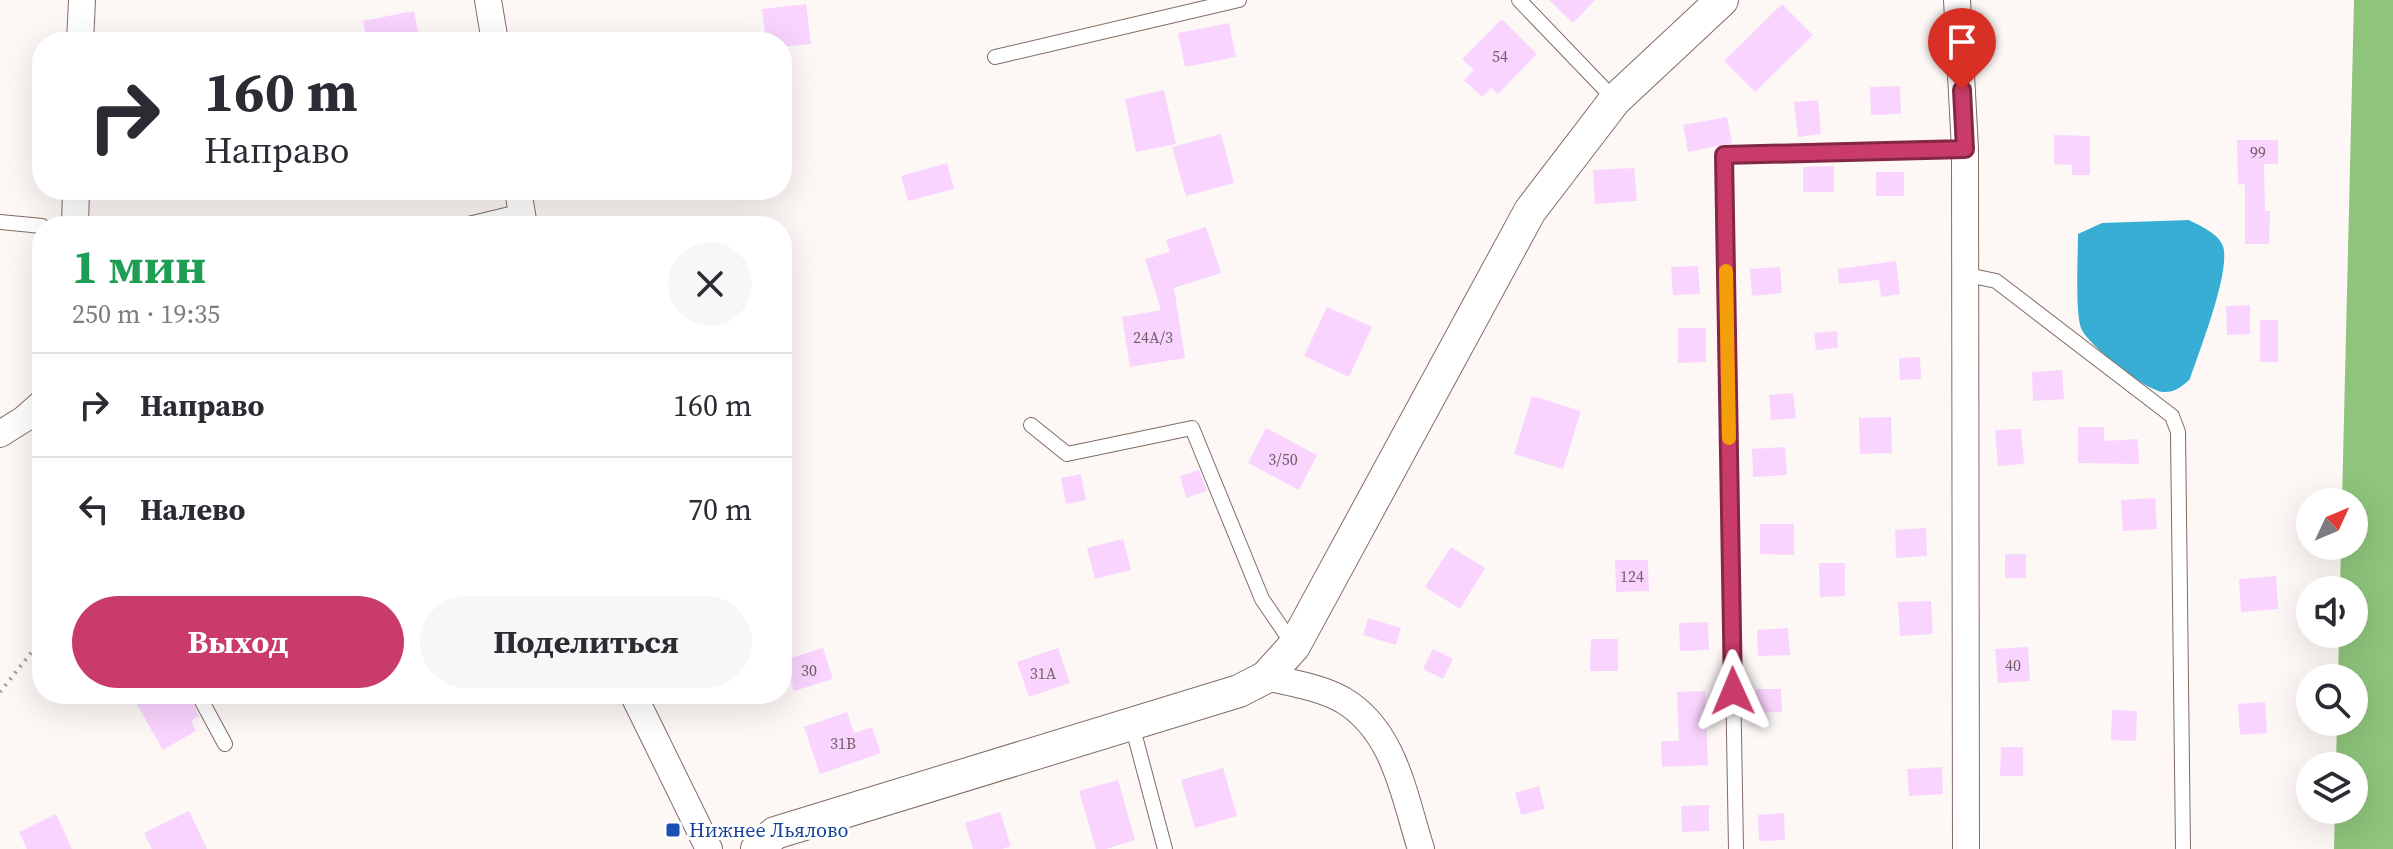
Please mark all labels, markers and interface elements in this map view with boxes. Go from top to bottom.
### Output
pin [1928,8,1996,90]
icon: arrive [1940,20,1984,64]
house number: 54 [1492,45,1508,67]
text: 160 m [204,53,358,130]
icon: right [72,64,176,168]
text: Направо [204,126,349,175]
house number: 99 [2250,141,2266,163]
text: 1 мин [72,233,206,299]
button: close [668,242,752,326]
text: 250 m · 19:35 [72,296,220,332]
house number: 24А/3 [1133,326,1173,348]
icon: right [72,383,116,427]
text: Направо [140,385,264,426]
text: 160 m [673,385,752,426]
house number: 3/50 [1268,448,1298,470]
icon: left [72,487,116,531]
north arrow [2296,488,2368,560]
map controls [2296,488,2368,824]
text: Налево [140,489,245,530]
text: 70 m [688,489,752,530]
house number: 124 [1620,565,1644,587]
button: sound [2296,576,2368,648]
button: Выход [72,596,404,688]
button: Поделиться [420,596,752,688]
position arrow [1691,649,1775,733]
house number: 40 [2005,654,2021,676]
house number: 30 [801,659,817,681]
house number: 31А [1030,662,1057,684]
button: search [2296,664,2368,736]
house number: 31В [830,732,856,754]
button: layers [2296,752,2368,824]
place label: Нижнее Льялово [689,816,848,844]
marker: Нижнее Льялово [664,821,682,839]

